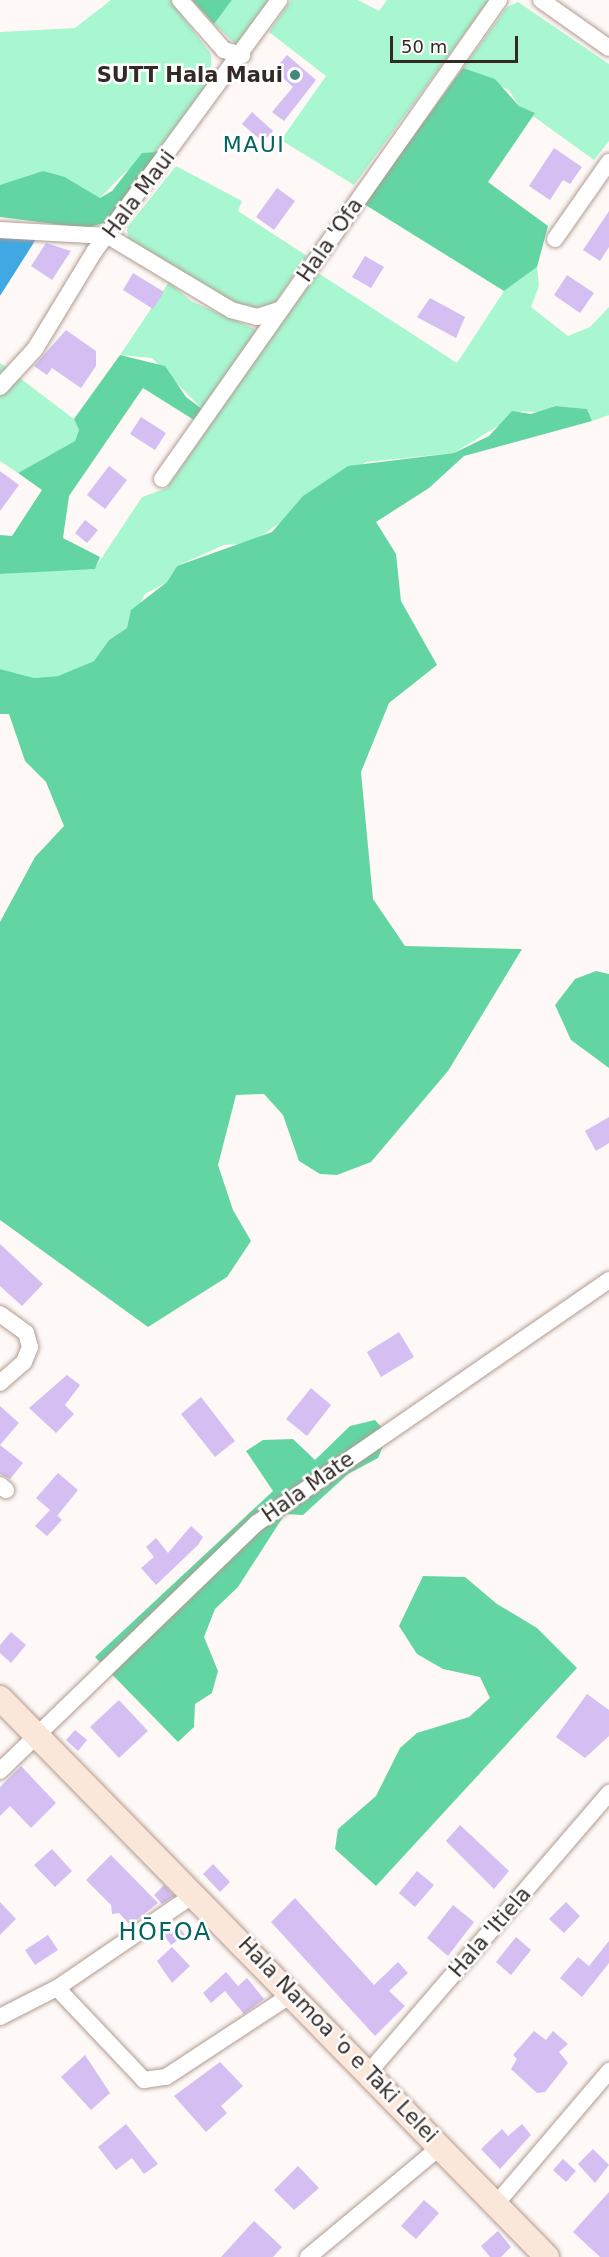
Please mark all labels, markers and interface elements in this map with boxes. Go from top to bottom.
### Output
scale bar [393,24,520,62]
text: 50 m [401,36,447,57]
place label: SUTT Hala Maui [97,62,283,88]
marker: SUTT Hala Maui [288,68,302,82]
district label: MAUI [223,132,285,158]
street label: Hala Maui [98,145,180,243]
street label: Hala 'Ofa [292,193,368,287]
street label: Hala Mate [257,1446,359,1528]
street label: Hala 'Itiela [444,1882,536,1982]
district label: HŌFOA [118,1919,212,1947]
street label: Hala Namoa 'o e Taki Lelei [233,1932,443,2148]

